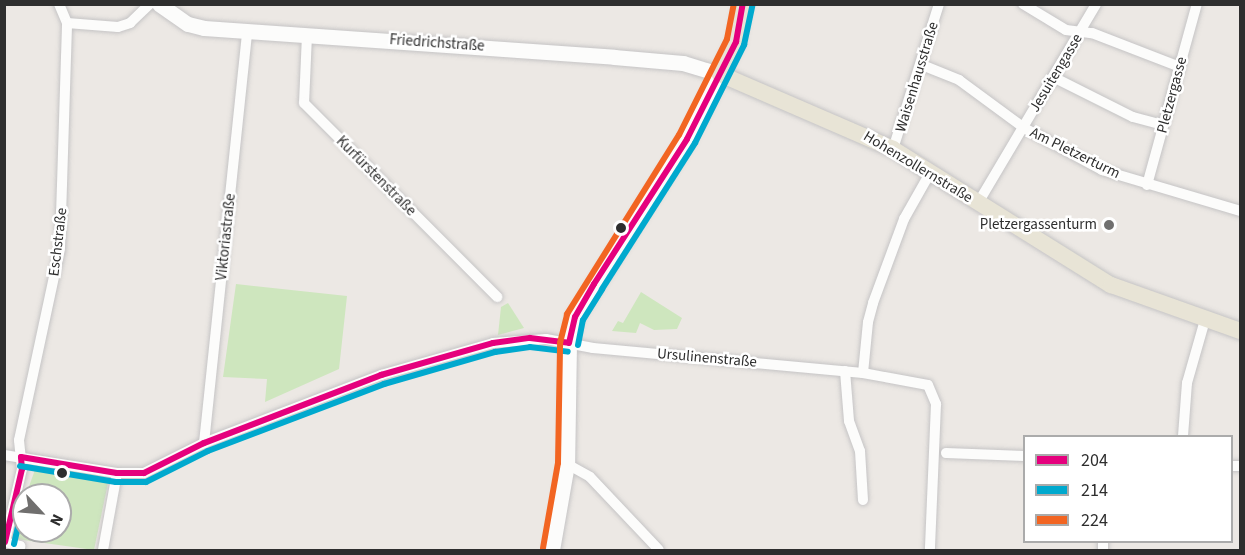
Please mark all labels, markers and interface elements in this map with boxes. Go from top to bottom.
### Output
street label: Waisenhausstraße [892,20,942,134]
street label: Friedrichstraße [389,31,485,55]
street label: Jesuitengasse [1026,31,1086,115]
street label: Pletzergasse [1153,55,1191,135]
street label: Am Pletzerturm [1027,123,1123,183]
street label: Hohenzollernstraße [860,127,976,207]
street label: Kurfürstenstraße [332,132,420,220]
street label: Viktoriastraße [212,193,240,281]
street label: Eschstraße [45,207,71,277]
place label: Pletzergassenturm [980,216,1097,234]
marker: Pletzergassenturm [1102,218,1116,232]
unlabelled marker [615,222,627,234]
street label: Ursulinenstraße [656,345,758,371]
legend [1023,435,1233,543]
text: 204 [1081,448,1108,473]
unlabelled marker [56,467,68,479]
text: 214 [1081,478,1108,503]
north arrow [12,483,72,543]
text: 224 [1081,508,1108,533]
text: N [44,510,69,530]

